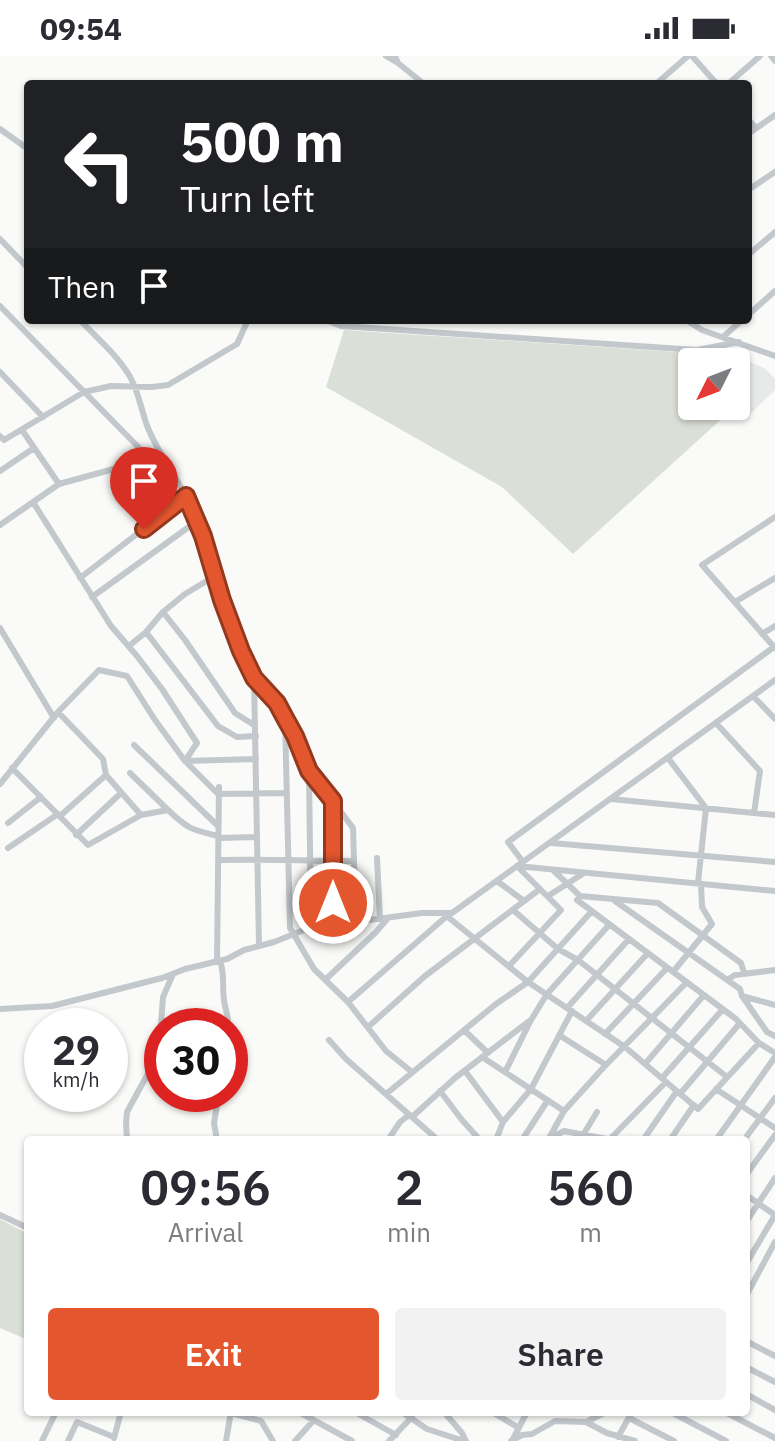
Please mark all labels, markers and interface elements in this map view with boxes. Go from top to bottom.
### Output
text: 09:54 [40,9,122,48]
text: 500 m [180,105,344,177]
icon: left [48,112,152,216]
text: Turn left [180,175,315,222]
icon: arrive [132,264,176,308]
text: Then [48,267,116,306]
north arrow [678,348,750,420]
map controls [678,348,750,420]
pin [110,447,178,529]
icon: arrive [122,459,166,503]
position arrow [291,861,375,945]
speed limit sign: 30 [144,1008,248,1112]
text: 29 [52,1024,100,1076]
text: km/h [52,1066,100,1093]
text: 09:56 [140,1156,271,1218]
text: 2 [395,1156,423,1218]
text: 560 [547,1156,634,1218]
text: Arrival [168,1215,243,1249]
text: min [387,1215,431,1249]
text: m [579,1215,602,1249]
button: Exit [48,1308,379,1400]
button: Share [395,1308,726,1400]

